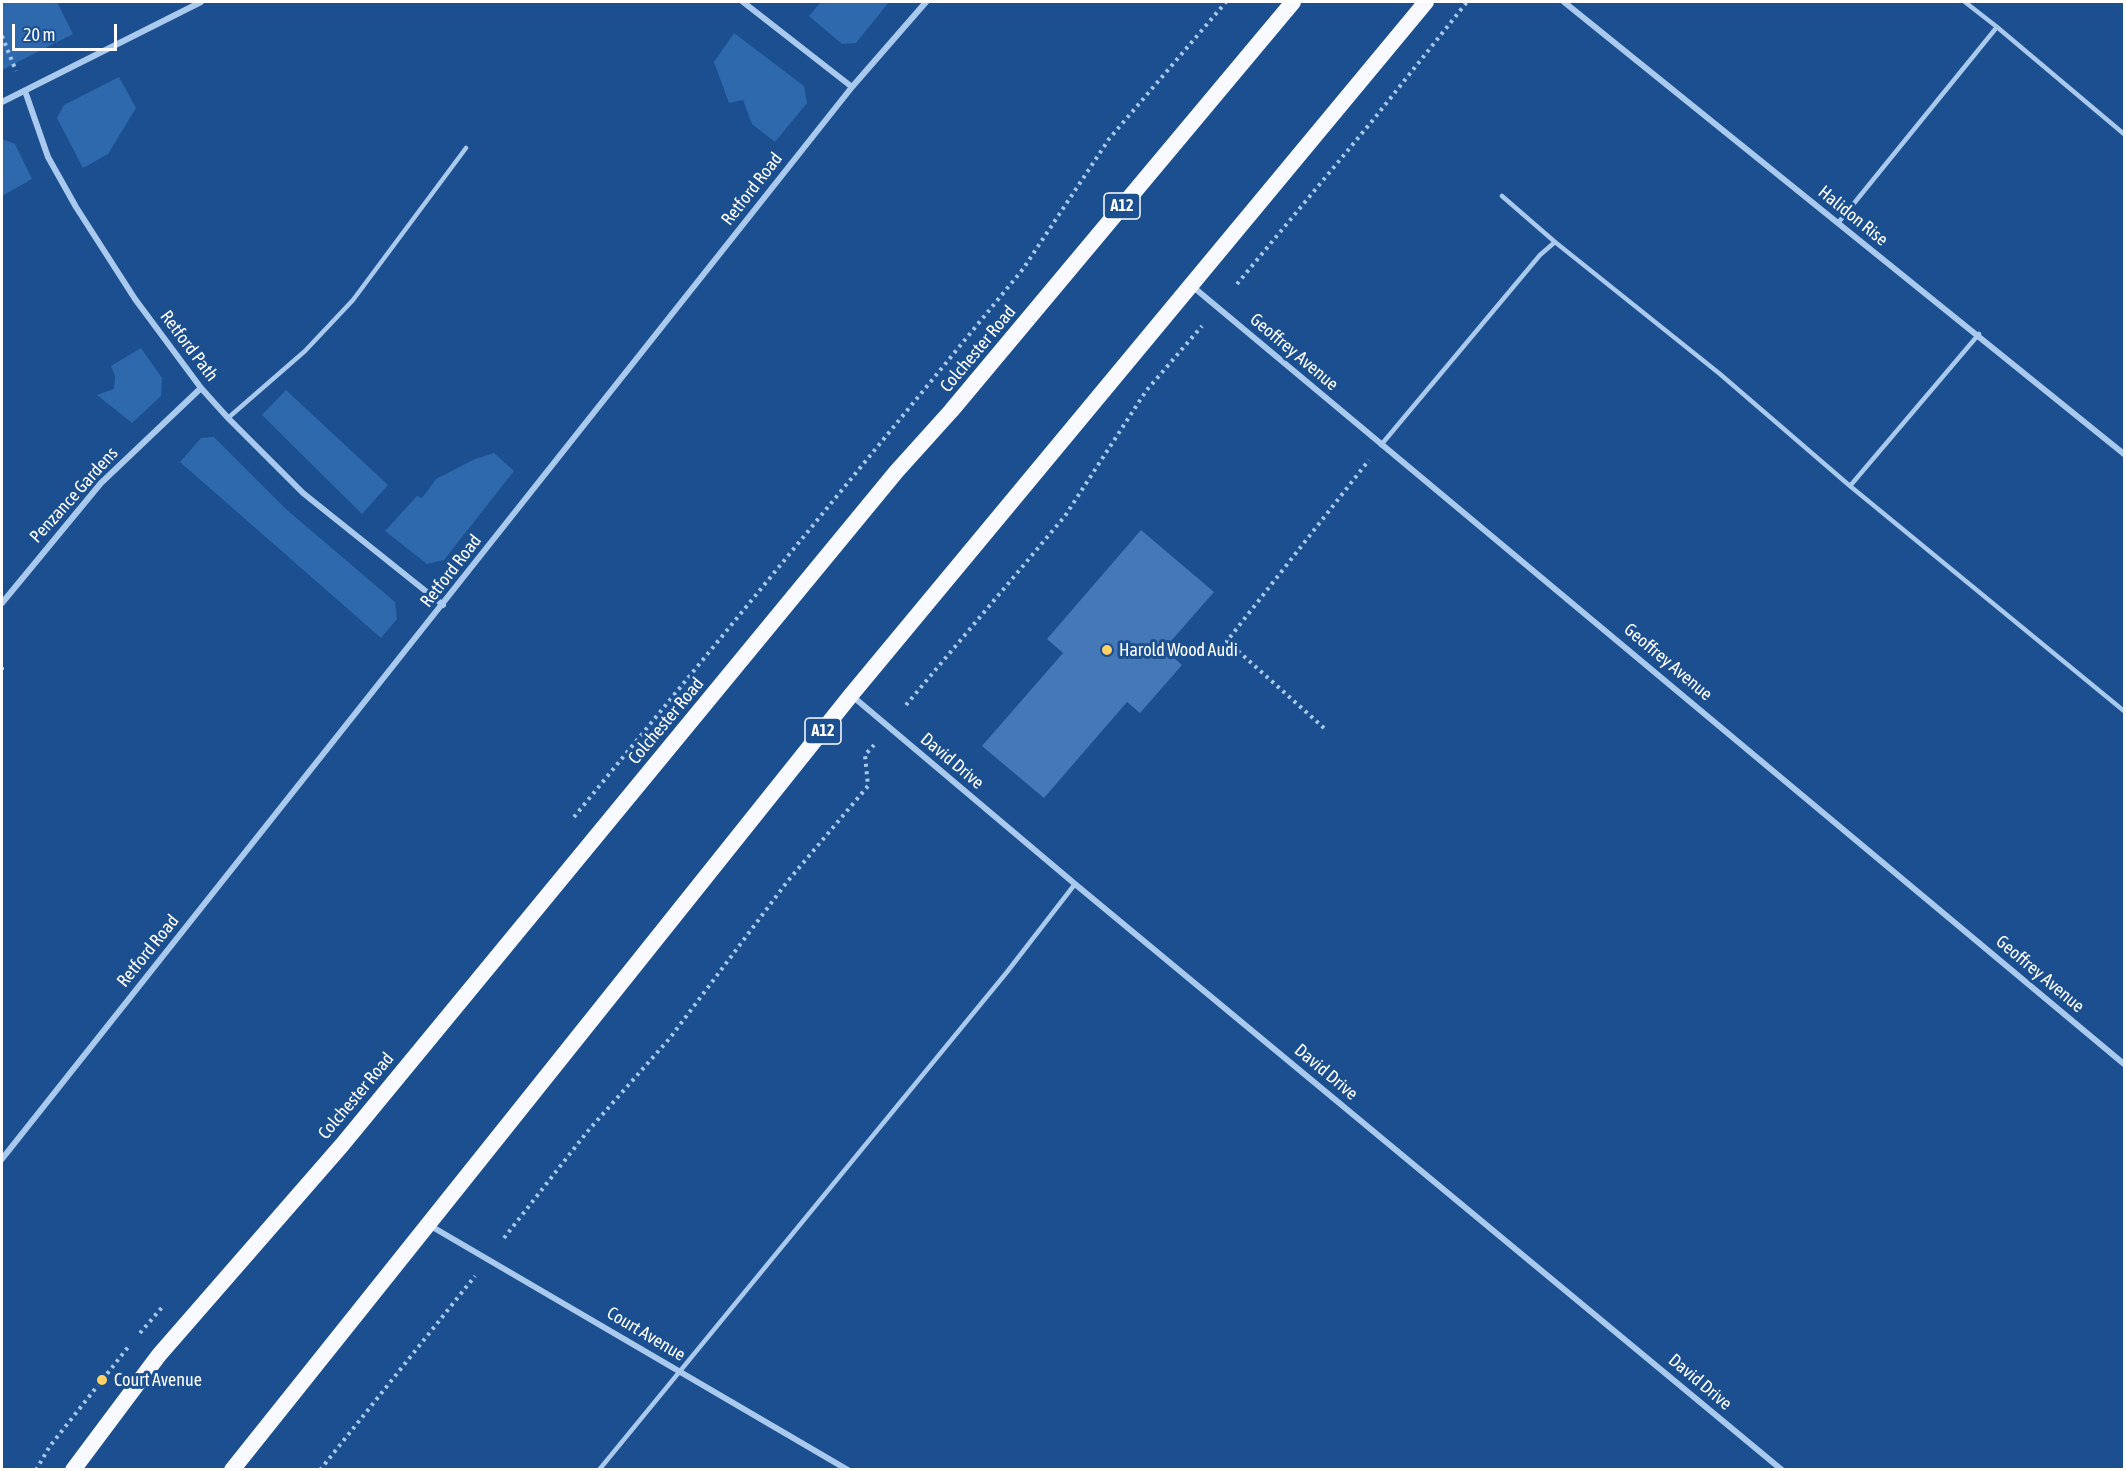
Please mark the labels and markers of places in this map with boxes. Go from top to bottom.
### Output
place label: Harold Wood Audi [1119,639,1238,661]
marker: Harold Wood Audi [1100,643,1114,657]
place label: Court Avenue [114,1369,202,1391]
marker: Court Avenue [95,1373,109,1387]

